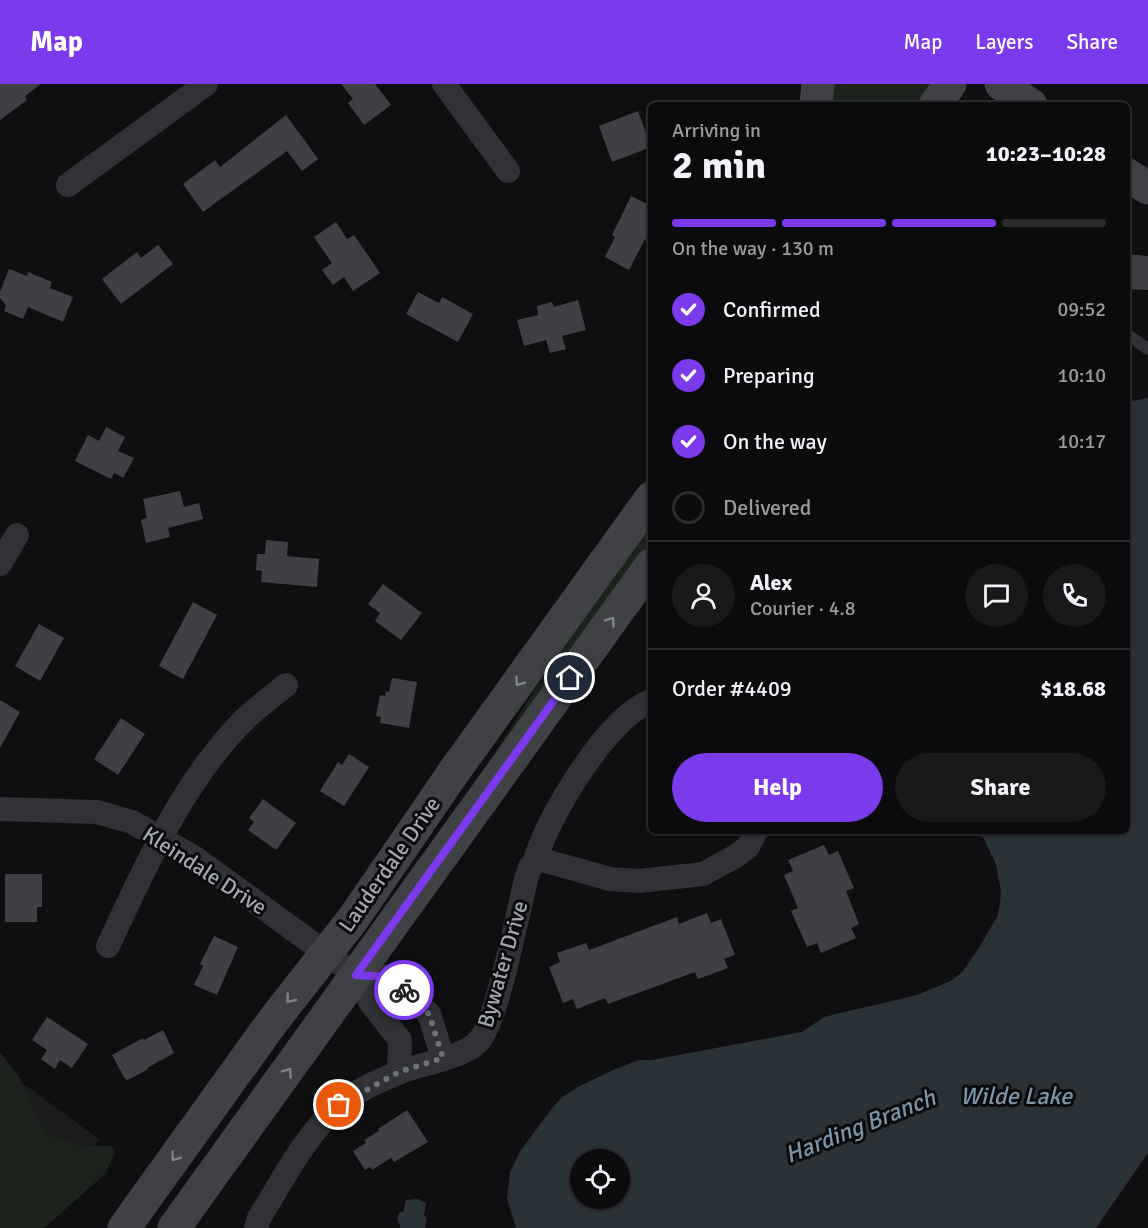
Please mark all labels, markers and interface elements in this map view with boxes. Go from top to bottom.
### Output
text: Map [30,25,83,59]
text: Map [904,29,942,55]
text: Layers [975,29,1033,55]
text: Share [1066,29,1118,55]
text: Arriving in [672,118,761,143]
text: 10:23–10:28 [986,140,1106,167]
text: 2 min [672,141,766,189]
text: On the way · 130 m [672,236,834,261]
icon: check [672,293,705,326]
text: Confirmed [723,296,821,323]
text: 09:52 [1057,297,1106,322]
icon: check [672,359,705,392]
text: Preparing [723,362,815,389]
text: 10:10 [1057,363,1106,388]
icon: check [672,425,705,458]
text: On the way [723,428,827,455]
text: 10:17 [1057,429,1106,454]
text: Delivered [723,494,811,521]
button: person [672,564,735,627]
button: chat [965,564,1028,627]
button: phone [1043,564,1106,627]
text: Alex [750,569,792,596]
text: Courier · 4.8 [750,596,856,621]
one-way arrow [604,616,615,627]
pin [544,652,595,703]
icon: home [553,661,586,694]
one-way arrow [515,675,526,686]
text: Order #4409 [672,675,792,702]
text: $18.68 [1040,675,1106,702]
button: Help [672,753,883,822]
button: Share [895,753,1106,822]
street label: Lauderdale Drive [333,791,446,937]
street label: Kleindale Drive [138,820,272,921]
street label: Bywater Drive [472,898,533,1031]
courier [374,960,434,1020]
icon: bike [388,974,421,1007]
one-way arrow [286,992,297,1003]
one-way arrow [281,1067,292,1078]
pin [313,1079,364,1130]
water label: Wilde Lake [960,1081,1073,1111]
water label: Harding Branch [780,1082,940,1170]
icon: bag [322,1088,355,1121]
map controls [570,1149,630,1209]
button: locate [570,1149,630,1209]
one-way arrow [171,1150,182,1161]

